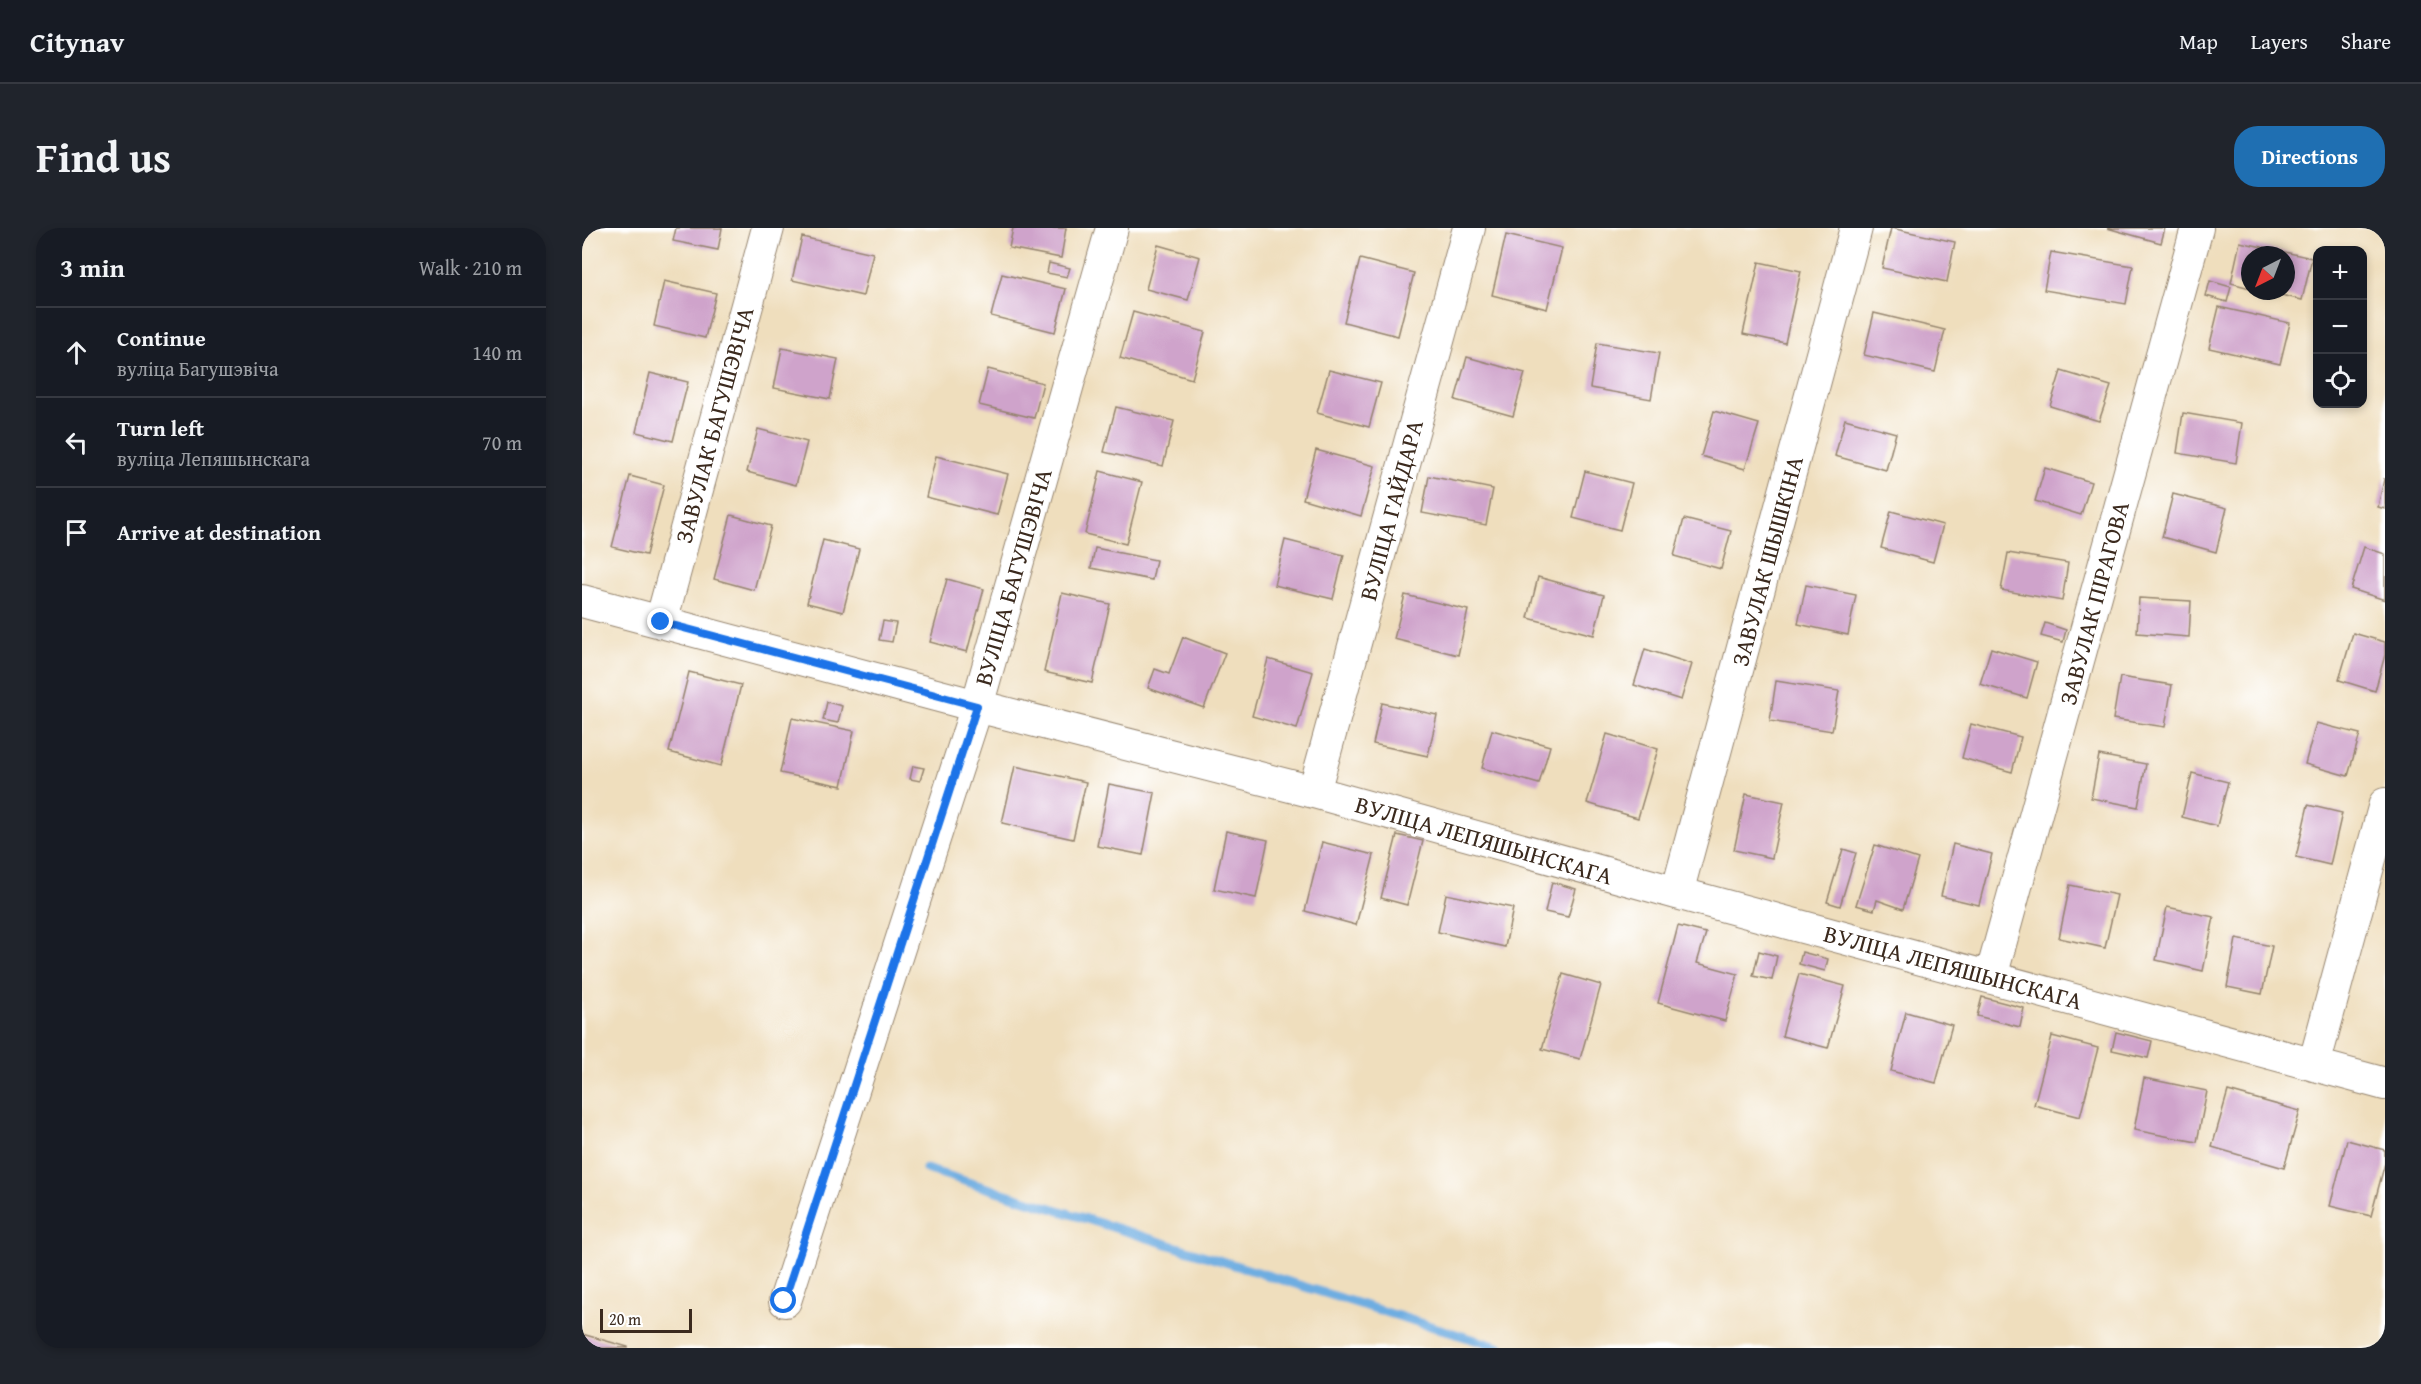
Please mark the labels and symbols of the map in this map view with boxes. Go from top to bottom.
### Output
north arrow [2241,246,2295,300]
street label: ЗАВУЛАК БАГУШЭВІЧА [666,302,763,547]
street label: ВУЛІЦА ГАЙДАРА [1350,415,1432,604]
street label: ЗАВУЛАК ШЫШКІНА [1722,452,1812,670]
street label: ВУЛІЦА БАГУШЭВІЧА [965,464,1061,690]
street label: ЗАВУЛАК ПІРАГОВА [2050,497,2138,709]
route end [647,608,673,634]
street label: ВУЛІЦА ЛЕПЯШЫНСКАГА [1351,786,1617,894]
street label: ВУЛІЦА ЛЕПЯШЫНСКАГА [1820,916,2087,1018]
route start [770,1287,796,1313]
scale bar [600,1306,692,1334]

